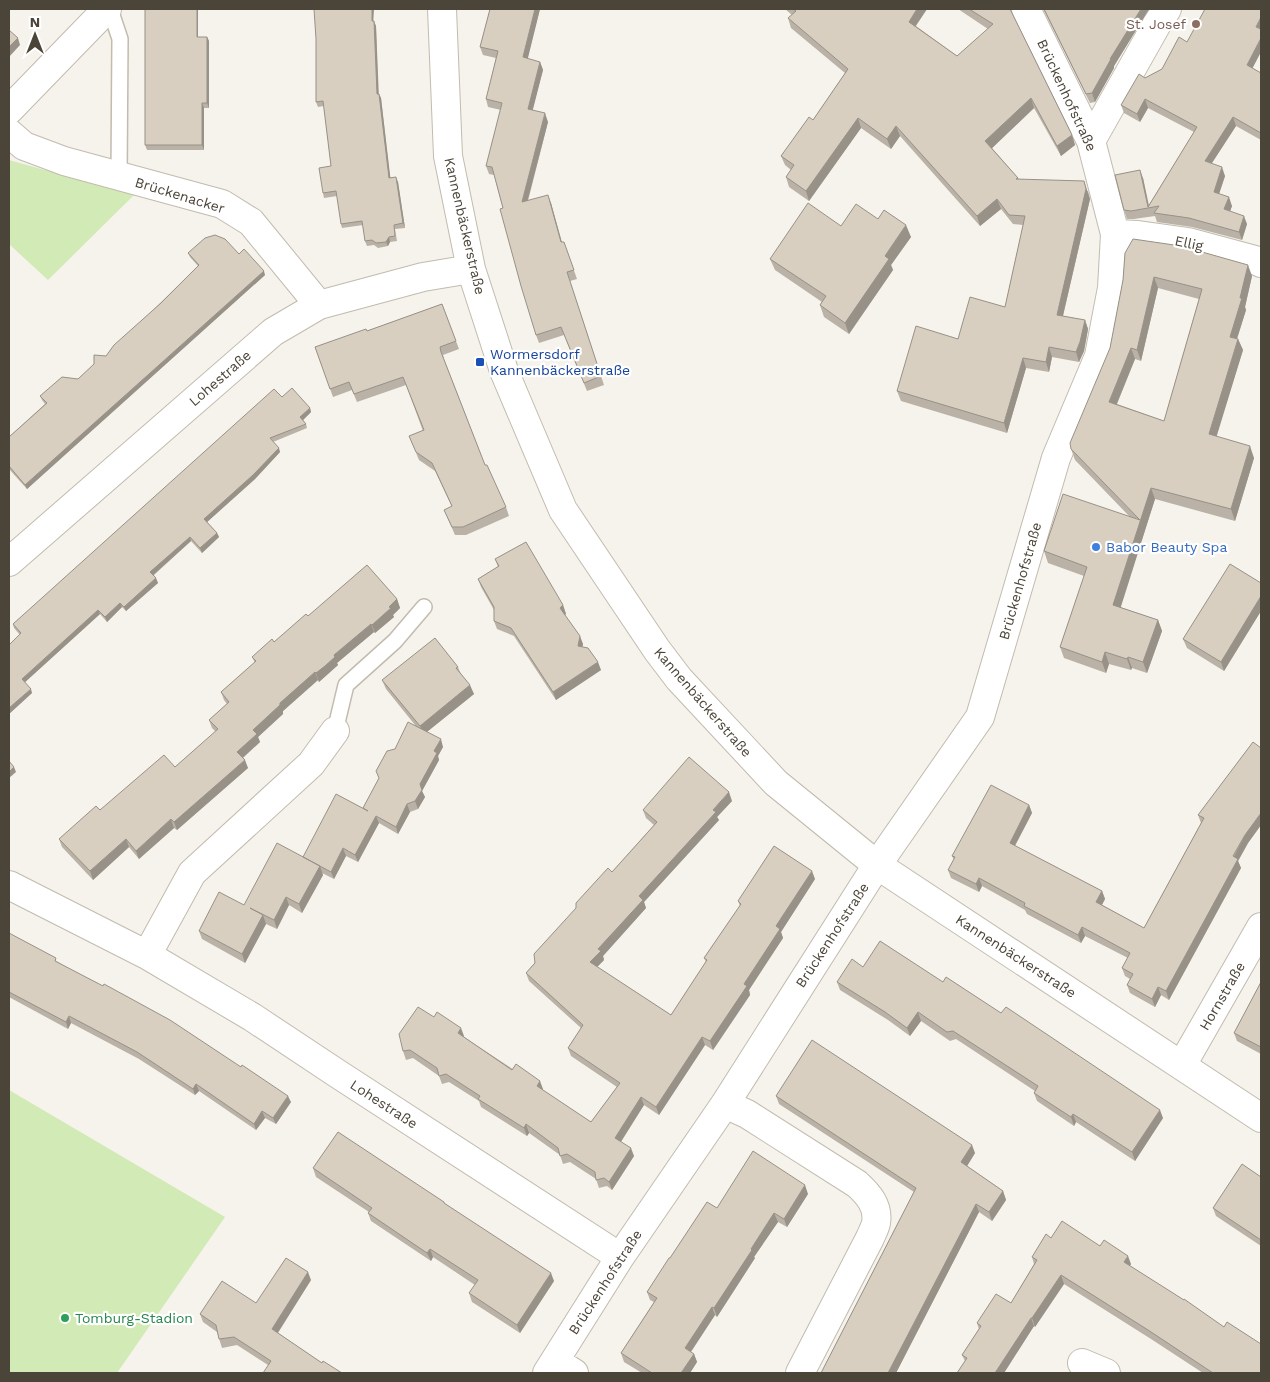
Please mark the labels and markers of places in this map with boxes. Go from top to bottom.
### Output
place label: St. Josef [1126,16,1186,32]
marker: St. Josef [1190,18,1202,30]
place label: Wormersdorf Kannenbäckerstraße [490,346,630,378]
marker: Wormersdorf Kannenbäckerstraße [474,356,486,368]
place label: Babor Beauty Spa [1106,539,1227,555]
marker: Babor Beauty Spa [1090,541,1102,553]
place label: Tomburg-Stadion [75,1310,193,1326]
marker: Tomburg-Stadion [59,1312,71,1324]

